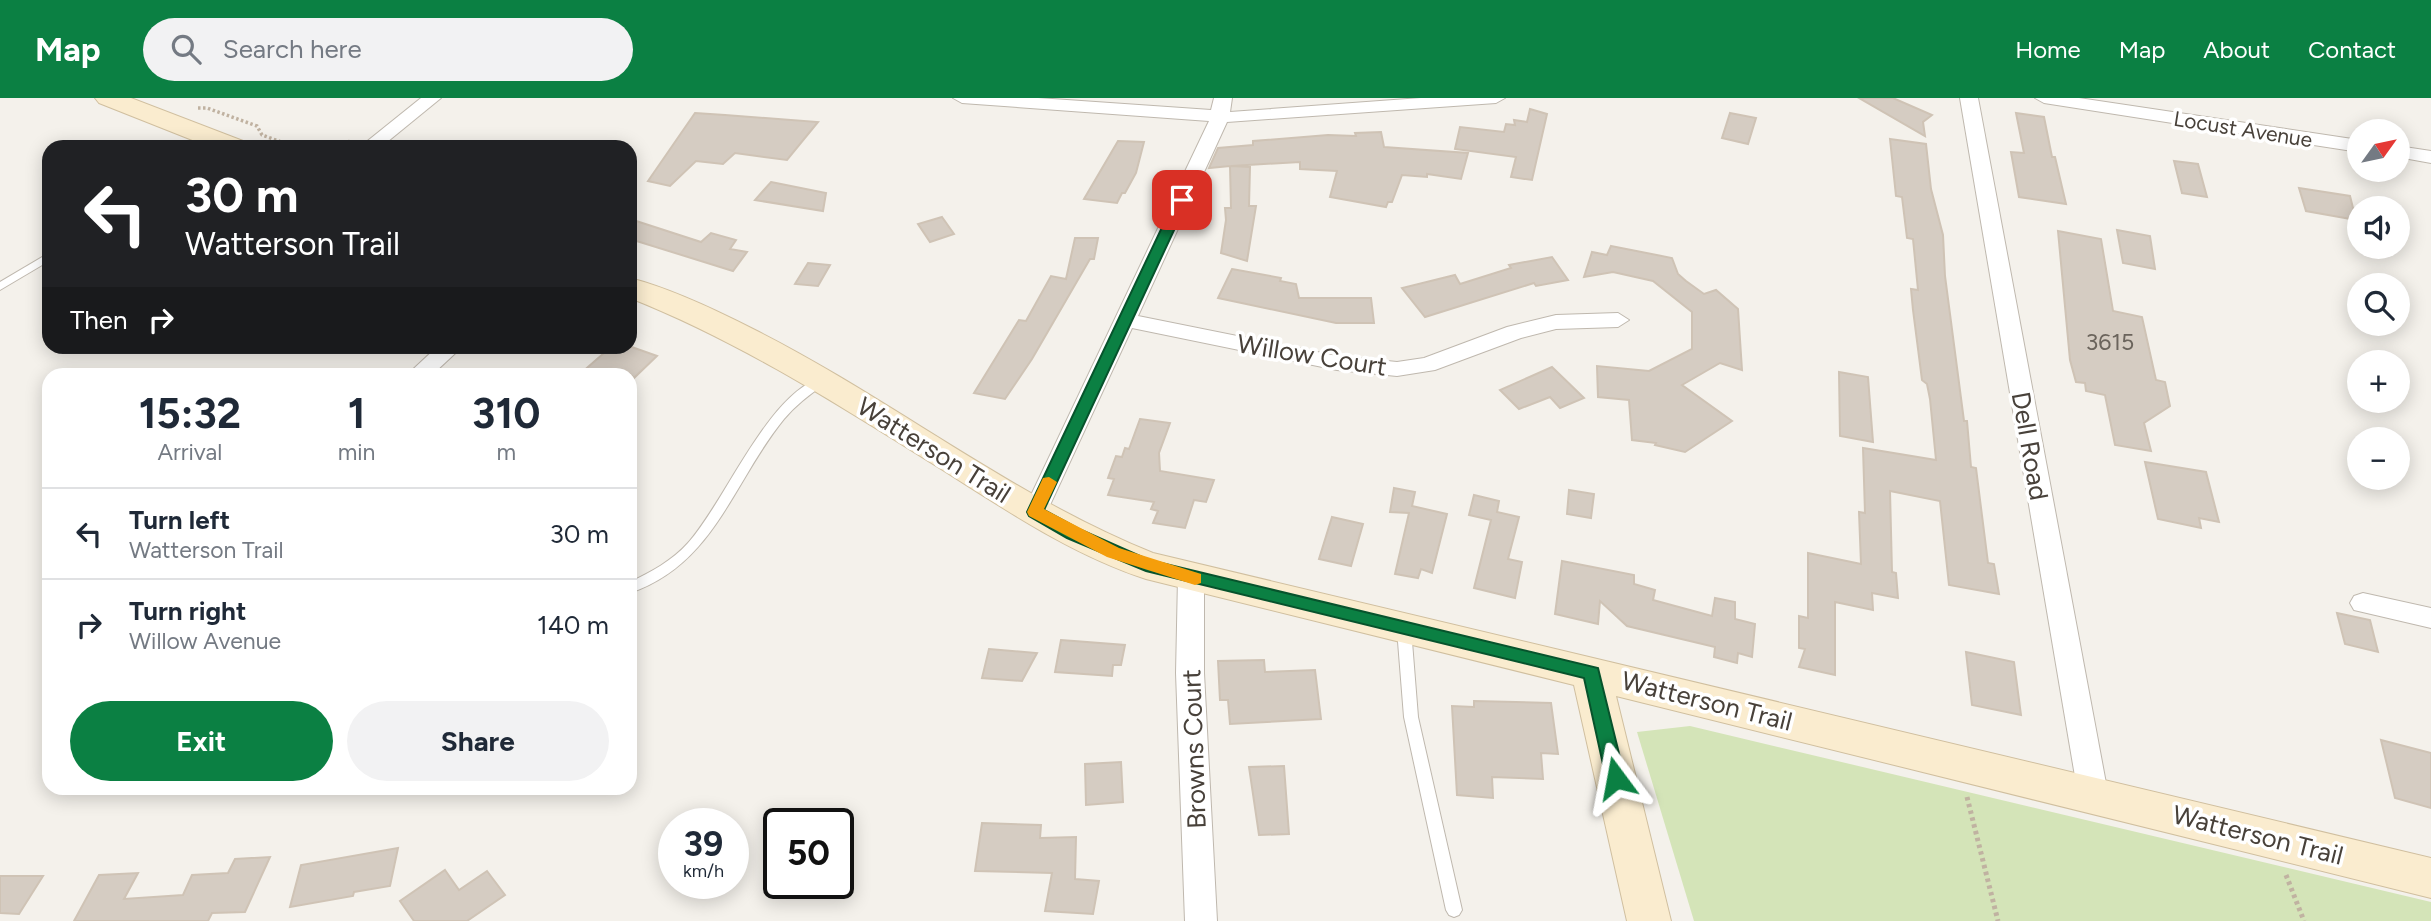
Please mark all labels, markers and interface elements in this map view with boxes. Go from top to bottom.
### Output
search box [143,18,633,81]
text: Map [35,30,101,69]
icon: search [167,30,205,68]
text: Search here [223,33,362,65]
text: Home [2015,35,2081,64]
text: Map [2119,35,2165,64]
text: About [2203,35,2270,64]
text: Contact [2308,35,2396,64]
street label: Locust Avenue [2172,106,2314,152]
north arrow [2347,119,2410,182]
map controls [2347,119,2410,490]
text: 30 m [185,165,298,224]
icon: left [70,168,161,259]
pin [1152,170,1212,230]
icon: arrive [1163,181,1201,219]
button: sound [2347,196,2410,259]
text: Watterson Trail [185,225,400,263]
button: search [2347,273,2410,336]
icon: right [142,301,180,339]
text: Then [70,304,128,336]
street label: Willow Court [1235,327,1389,383]
house number: 3615 [2086,328,2134,356]
button: + [2347,350,2410,413]
text: 15:32 [139,388,241,439]
text: 1 [348,388,365,439]
text: 310 [472,388,540,439]
street label: Dell Road [2005,389,2055,503]
street label: Watterson Trail [851,390,1017,510]
button: − [2347,427,2410,490]
text: Arrival [157,438,222,466]
text: min [338,438,375,466]
text: m [496,438,516,466]
text: Turn left [129,504,230,536]
icon: left [70,515,108,553]
text: 30 m [550,518,609,550]
text: Watterson Trail [129,536,284,564]
text: Turn right [129,595,246,627]
icon: right [70,606,108,644]
text: 140 m [537,609,609,641]
text: Willow Avenue [129,627,281,655]
street label: Watterson Trail [1618,664,1796,738]
street label: Browns Court [1175,668,1213,829]
button: Exit [70,701,333,781]
button: Share [347,701,609,781]
position arrow [1579,741,1653,815]
street label: Watterson Trail [2169,798,2347,872]
speed limit sign: 50 [763,808,854,899]
text: 39 [684,823,723,865]
text: km/h [683,860,724,882]

